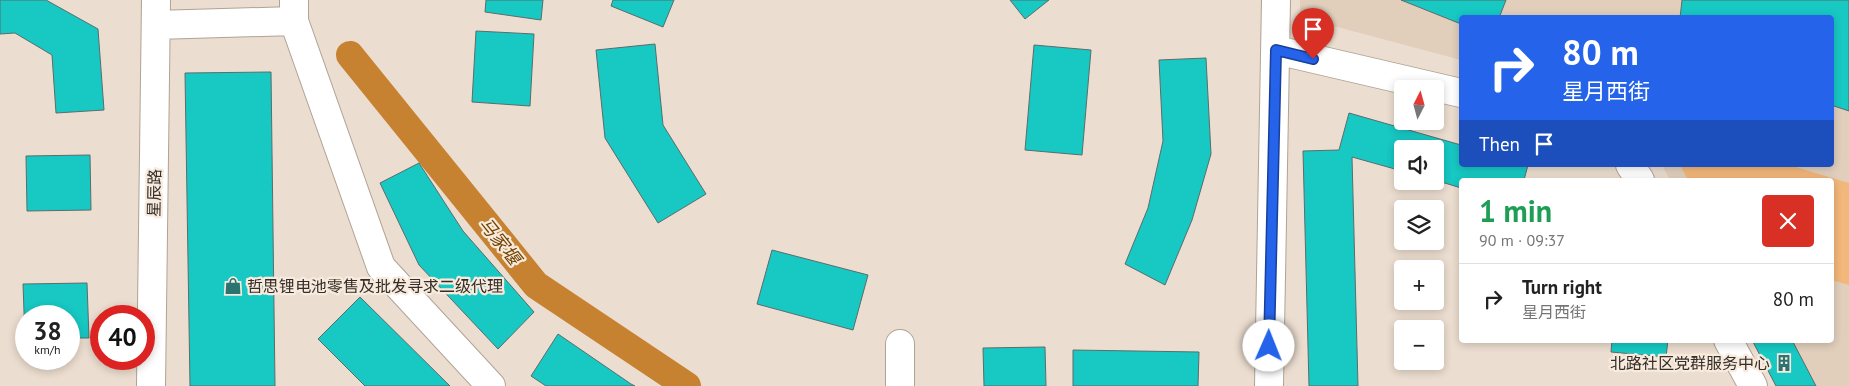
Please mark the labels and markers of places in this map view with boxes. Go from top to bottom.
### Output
pin [1292,8,1334,59]
shop icon: 哲思锂电池零售及批发寻求二级代理 [223,276,243,296]
place label: 哲思锂电池零售及批发寻求二级代理 [247,276,503,296]
place label: 北路社区党群服务中心 [1610,353,1770,373]
building icon: 北路社区党群服务中心 [1774,353,1794,373]

